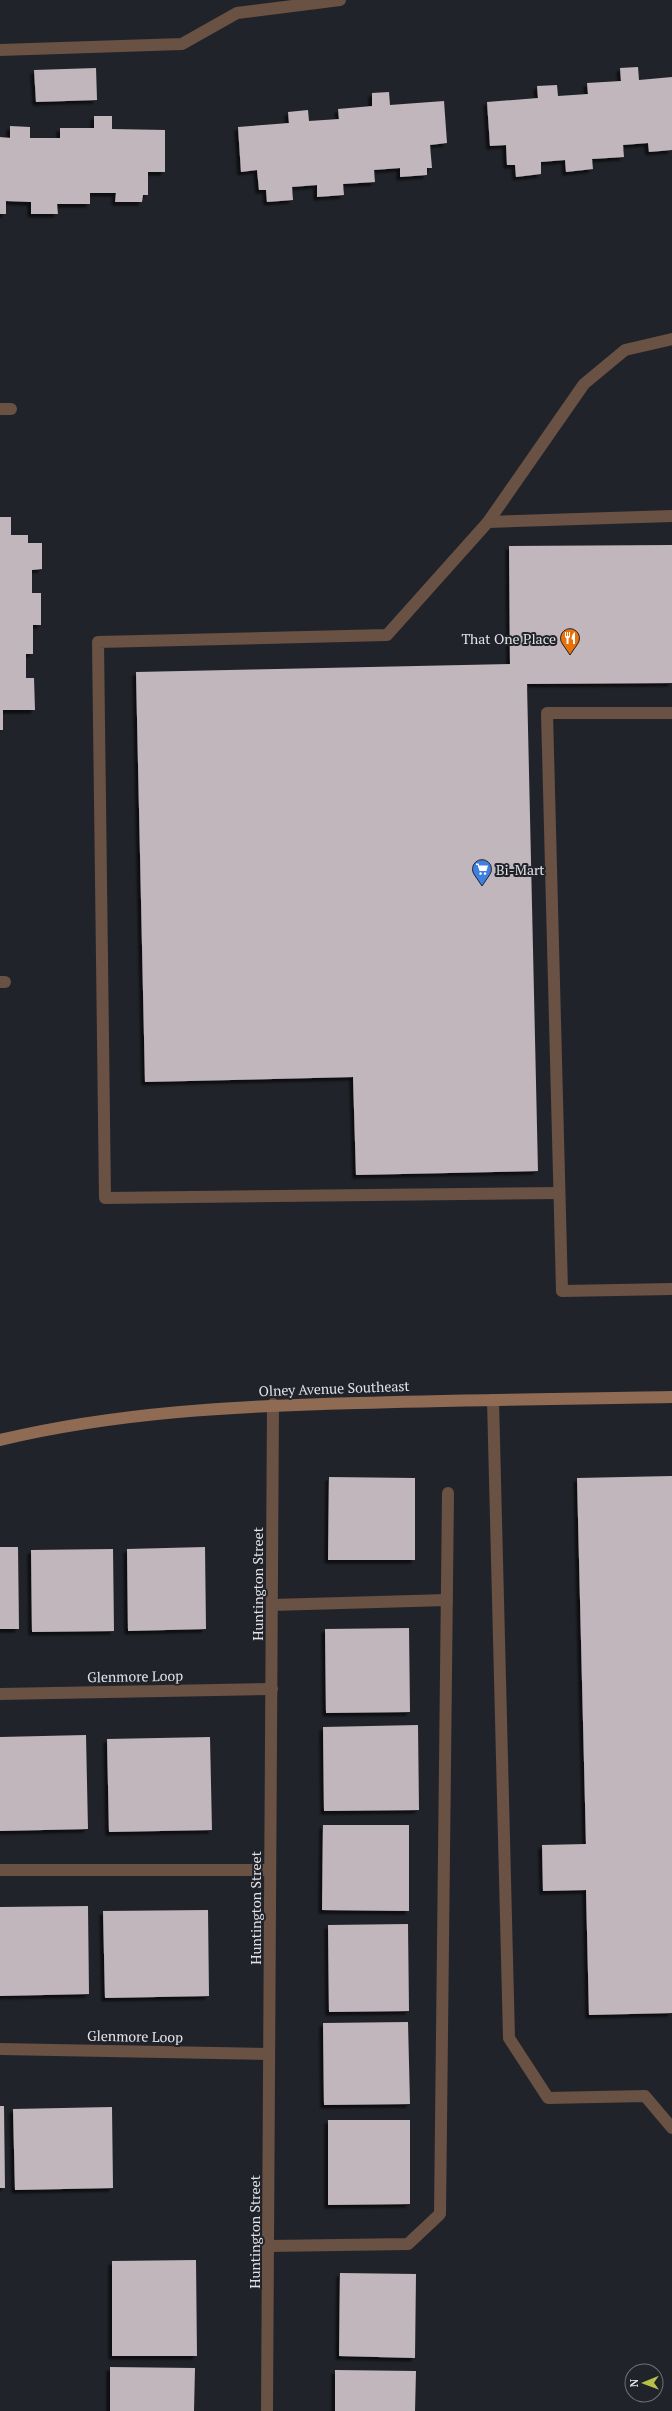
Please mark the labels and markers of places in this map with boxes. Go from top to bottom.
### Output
restaurant icon: That One Place [559,627,581,655]
place label: That One Place [461,629,556,648]
supermarket icon: Bi-Mart [471,858,493,886]
place label: Bi-Mart [496,860,545,879]

